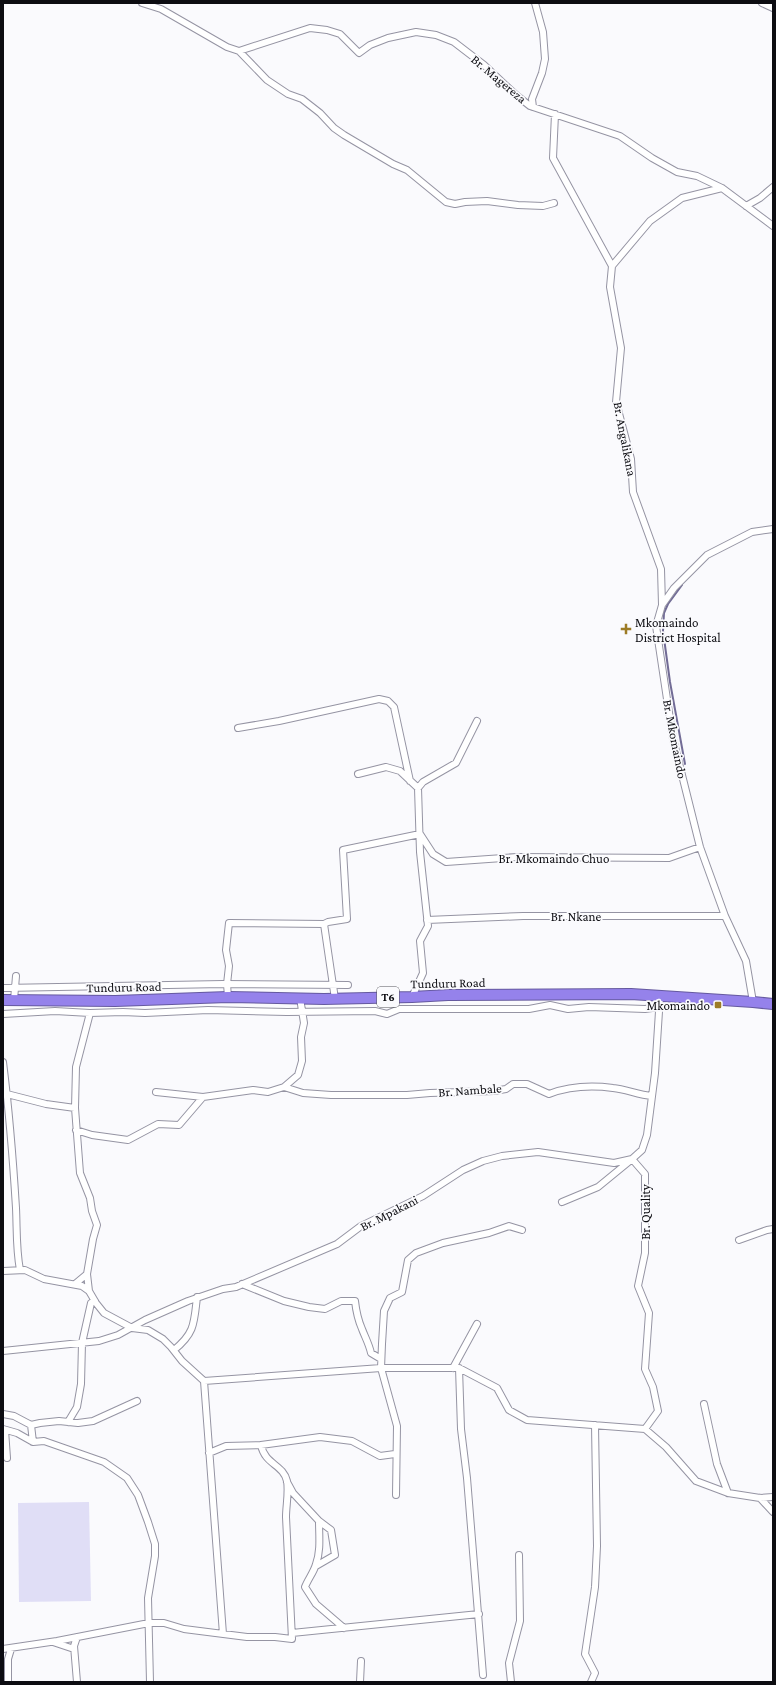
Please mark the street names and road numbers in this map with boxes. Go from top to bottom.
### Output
street label: Br. Magereza [468,52,530,106]
street label: Br. Angalikana [610,401,640,477]
street label: Br. Mkomaindo [660,698,690,780]
street label: Br. Mkomaindo Chuo [499,851,609,866]
street label: Br. Nkane [551,909,601,924]
street label: Tunduru Road [410,975,486,991]
street label: Tunduru Road [86,979,162,995]
road number: T6 [377,987,399,1007]
street label: Br. Nambale [438,1080,503,1100]
street label: Br. Quality [638,1183,653,1240]
street label: Br. Mpakani [358,1192,421,1234]

